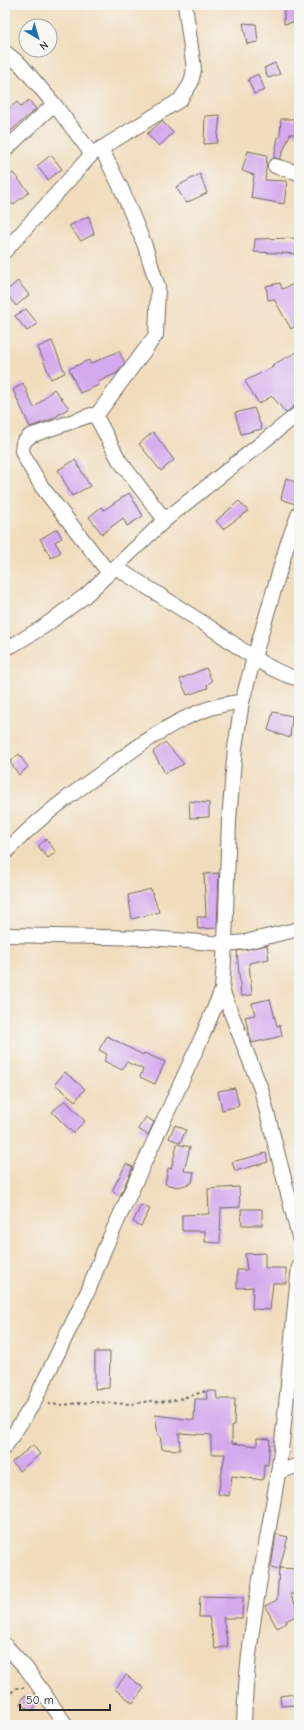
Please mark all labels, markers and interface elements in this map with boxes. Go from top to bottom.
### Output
north arrow [18,18,58,58]
text: N [37,38,51,53]
scale bar [20,1686,110,1712]
text: 50 m [26,1693,54,1707]

